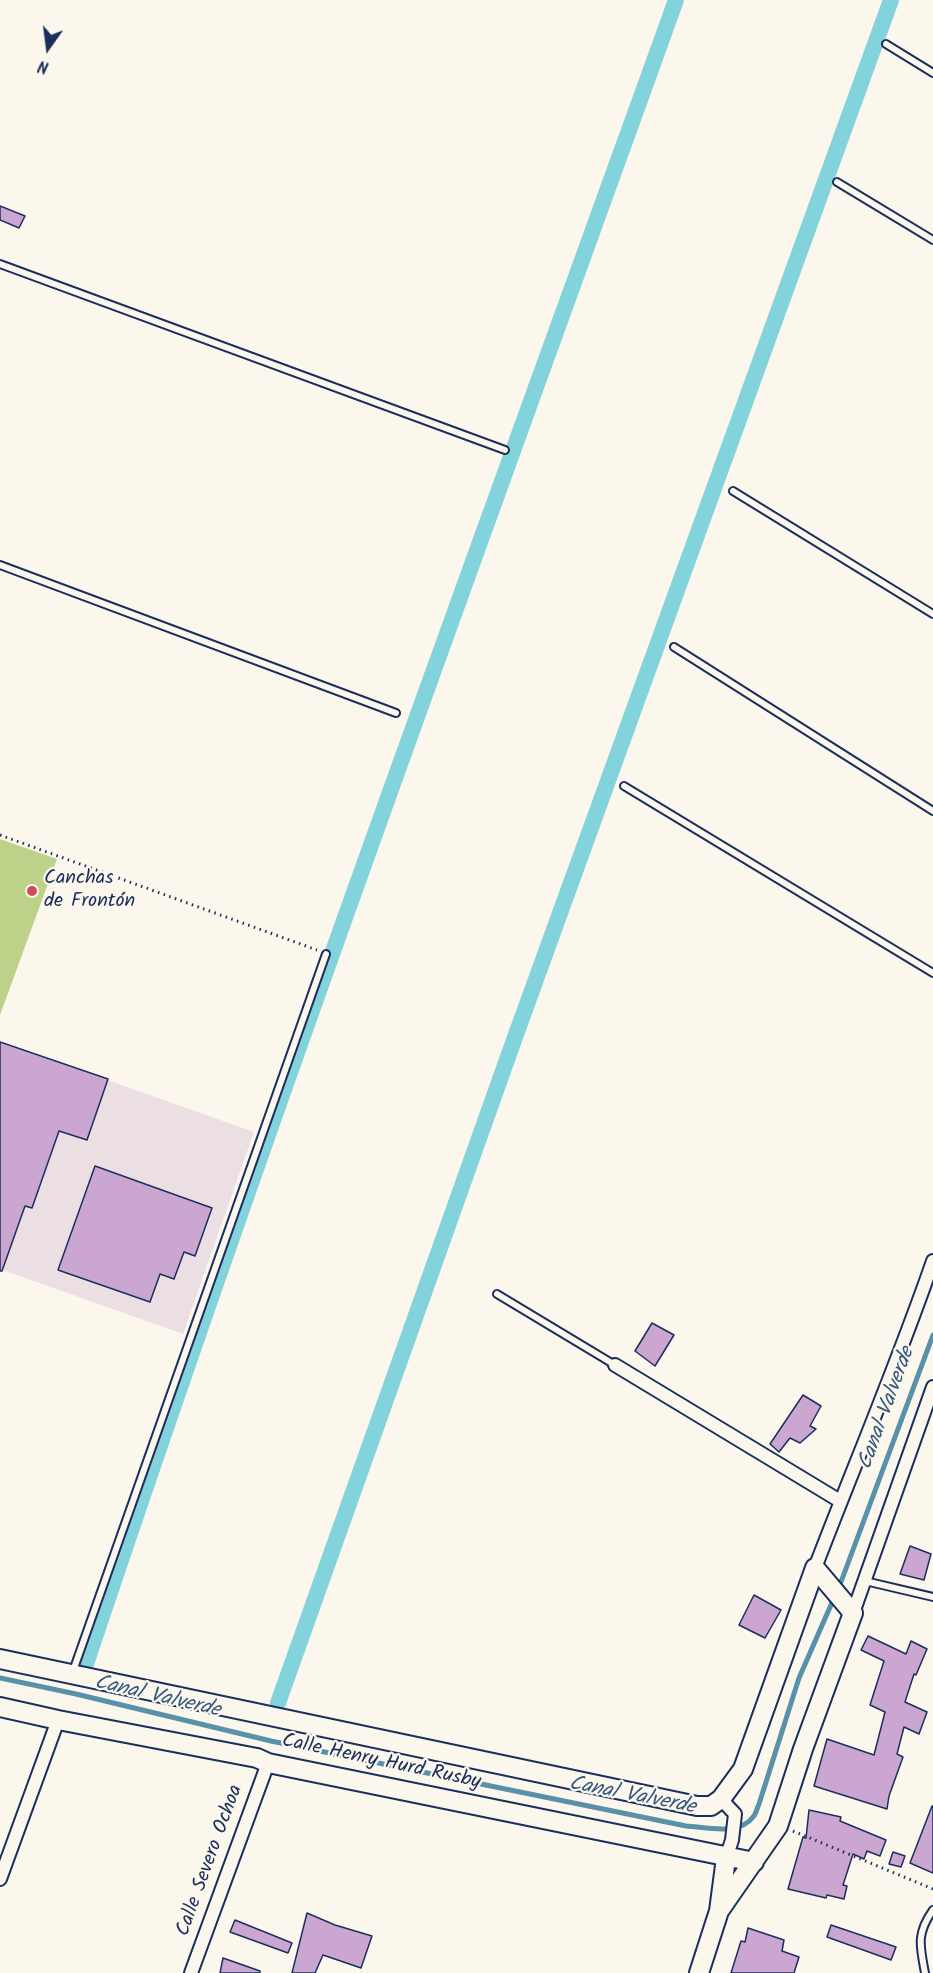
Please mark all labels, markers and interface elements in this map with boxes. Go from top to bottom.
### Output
north arrow [18,18,78,78]
text: N [36,53,51,79]
place label: Canchas de Frontón [44,868,135,915]
marker: Canchas de Frontón [25,884,39,898]
water label: Canal Valverde [854,1344,922,1474]
water label: Canal Valverde [92,1671,222,1725]
street label: Calle Henry Hurd Rusby [279,1730,483,1796]
water label: Canal Valverde [567,1772,697,1822]
street label: Calle Severo Ochoa [172,1782,250,1940]

